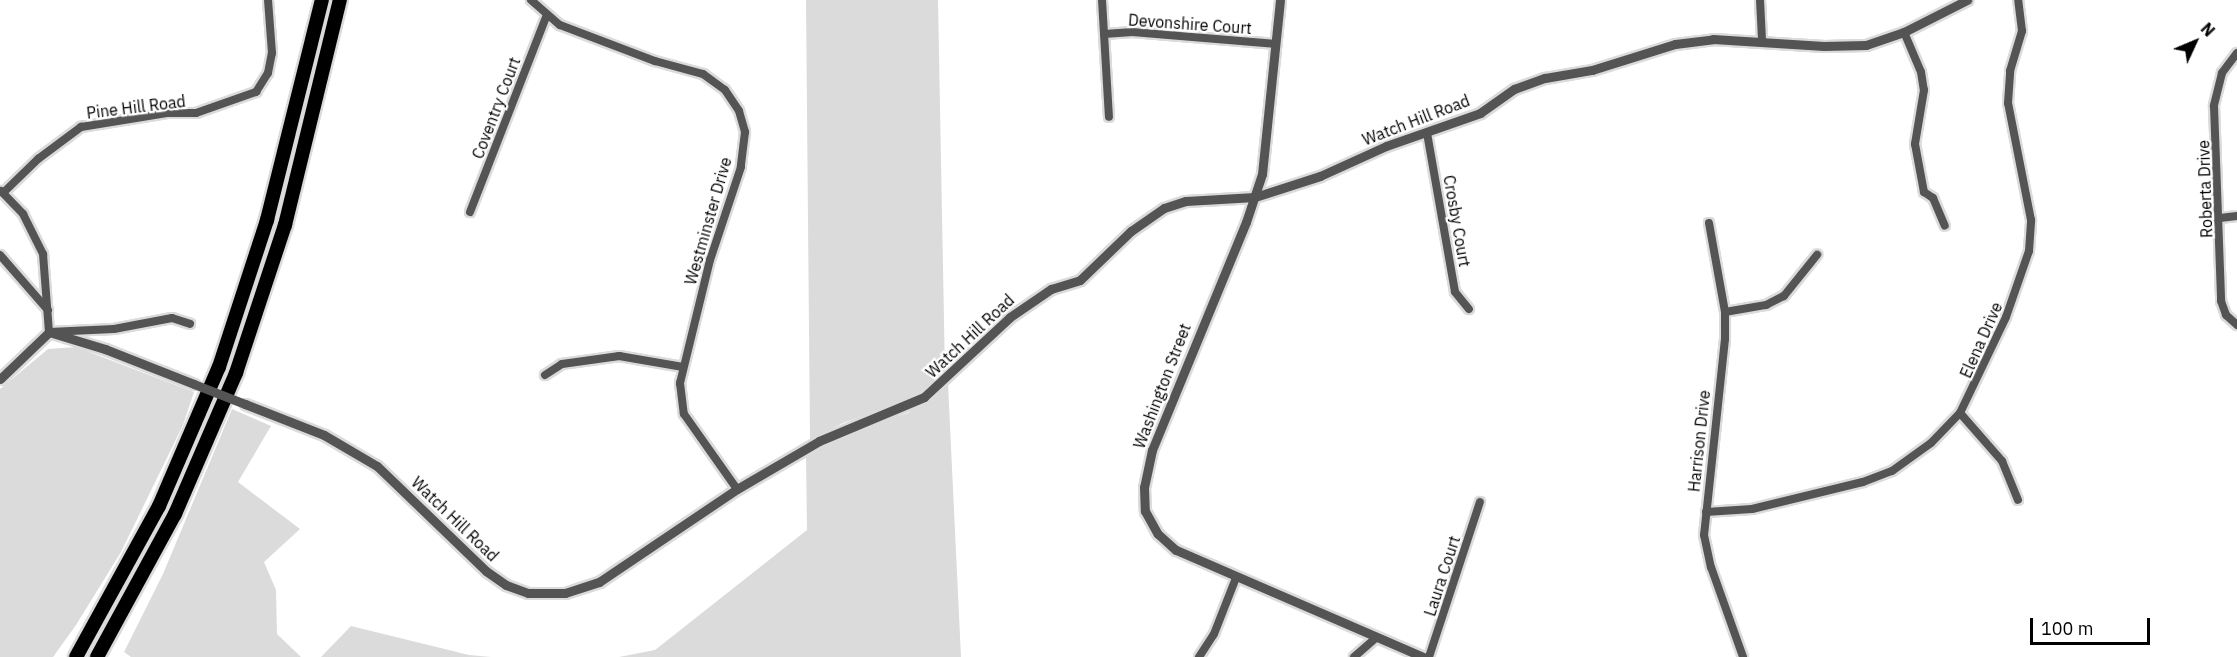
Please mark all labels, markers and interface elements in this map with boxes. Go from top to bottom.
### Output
street label: Devonshire Court [1128,10,1252,38]
north arrow [2165,12,2225,72]
text: N [2197,18,2219,41]
street label: Coventry Court [468,54,524,162]
street label: Pine Hill Road [85,91,187,123]
street label: Watch Hill Road [1360,91,1472,149]
street label: Roberta Drive [2194,140,2216,238]
street label: Westminster Drive [681,155,735,287]
street label: Crosby Court [1439,174,1475,268]
street label: Watch Hill Road [922,290,1018,382]
street label: Elena Drive [1956,299,2006,381]
street label: Washington Street [1129,321,1195,451]
street label: Harrison Drive [1684,389,1714,493]
street label: Watch Hill Road [407,473,503,565]
street label: Laura Court [1420,533,1464,619]
scale bar [2033,606,2153,644]
text: 100 m [2041,617,2093,640]

